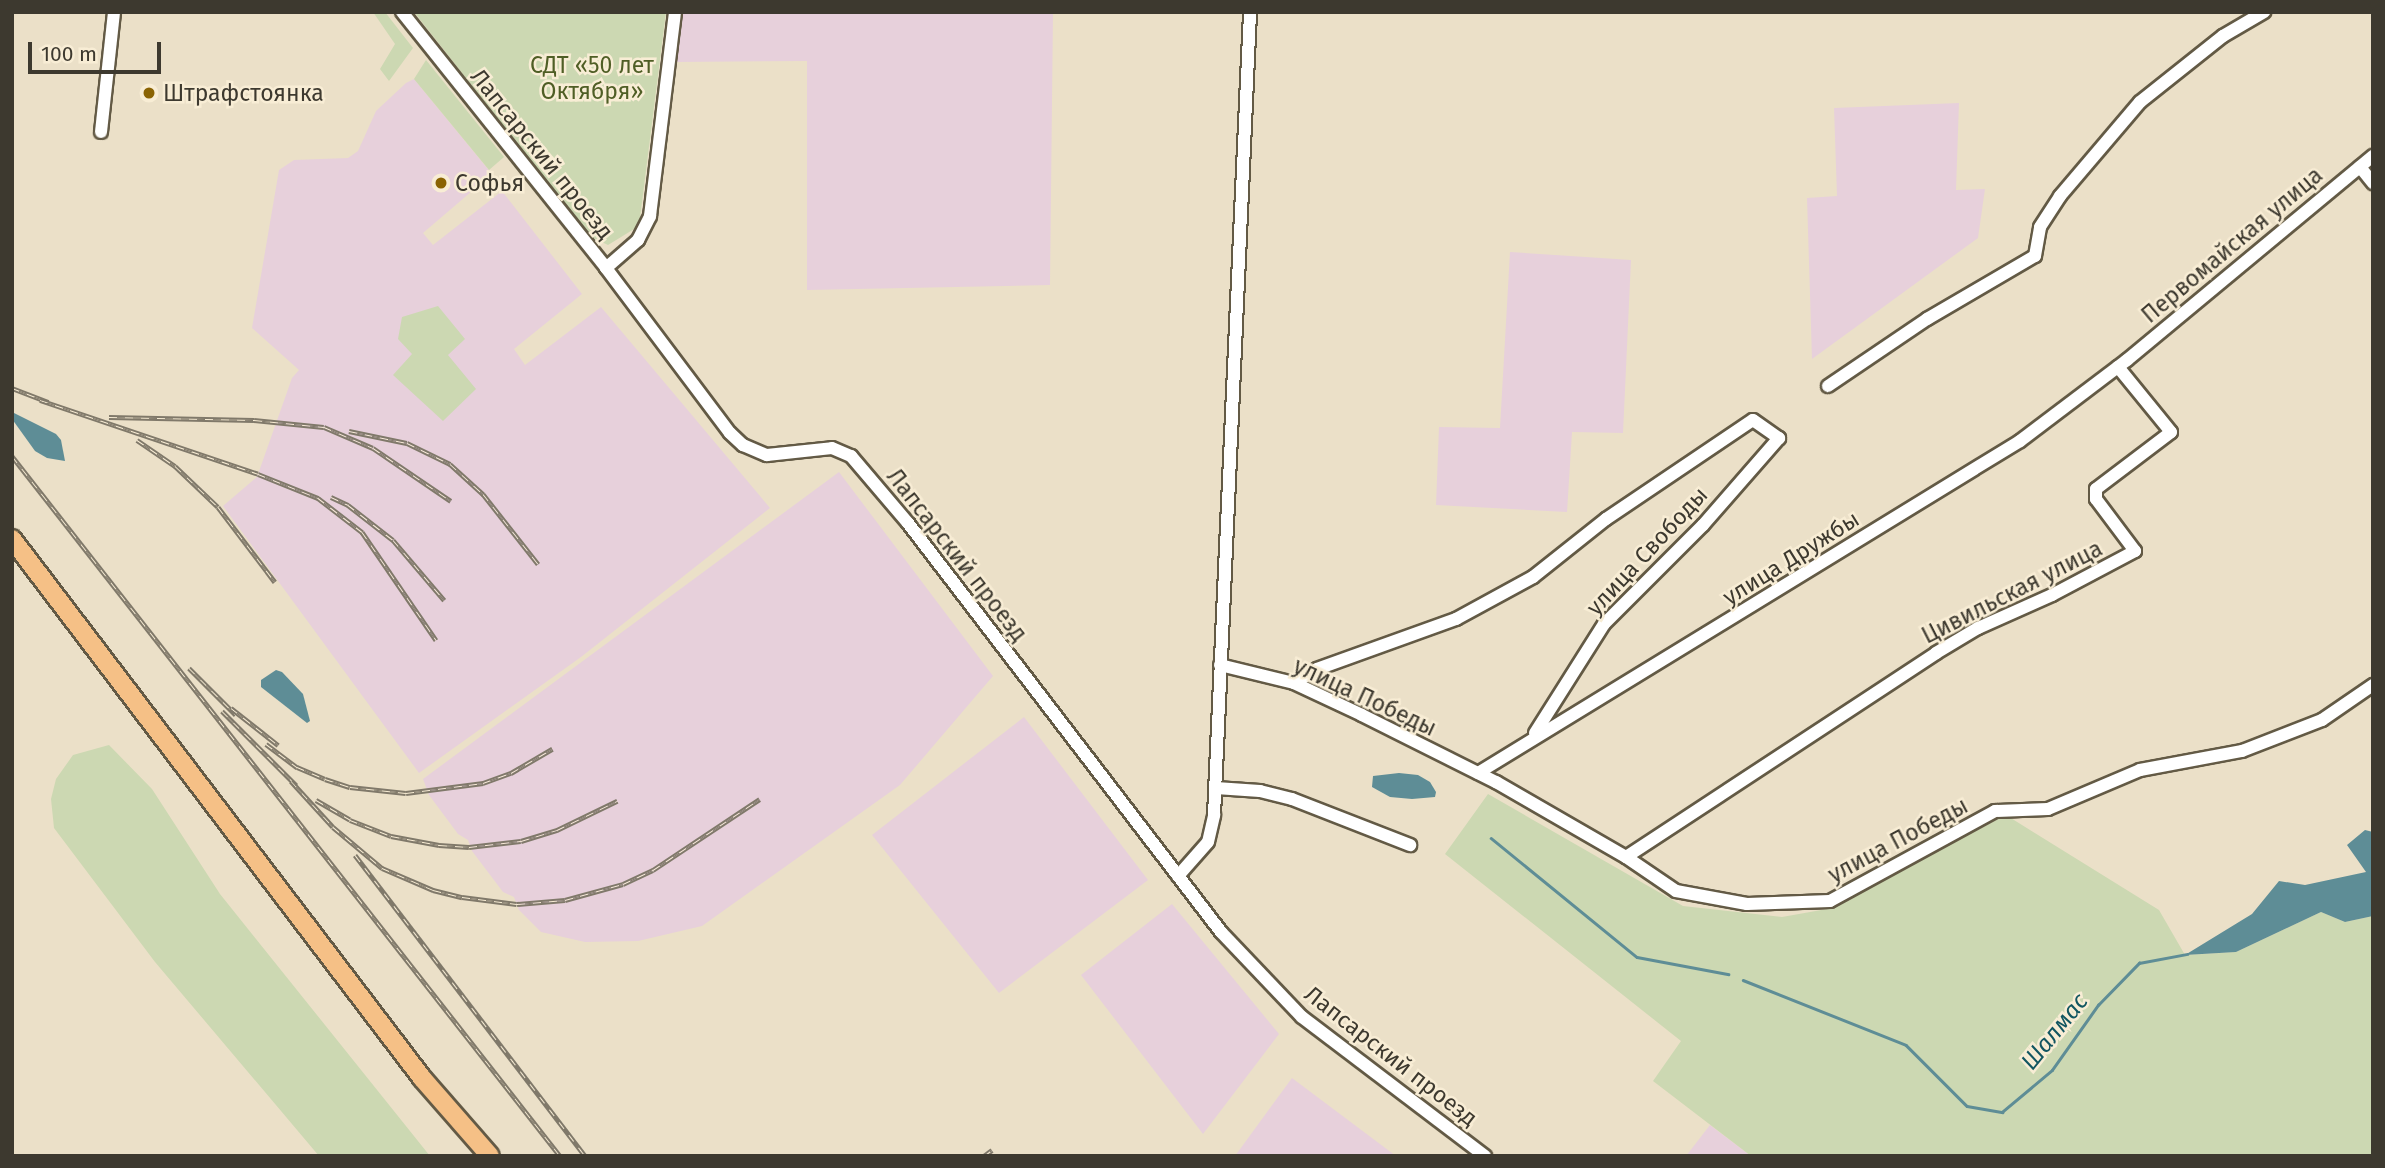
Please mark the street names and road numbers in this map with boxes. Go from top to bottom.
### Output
street label: Лапсарский проезд [465,63,619,245]
street label: Первомайская улица [2136,161,2328,329]
street label: Лапсарский проезд [881,463,1033,647]
street label: улица Свободы [1581,481,1713,621]
street label: улица Дружбы [1718,505,1864,611]
street label: Цивильская улица [1917,535,2107,649]
street label: улица Победы [1289,652,1441,742]
street label: улица Победы [1823,792,1973,888]
street label: Лапсарский проезд [1299,980,1483,1132]

